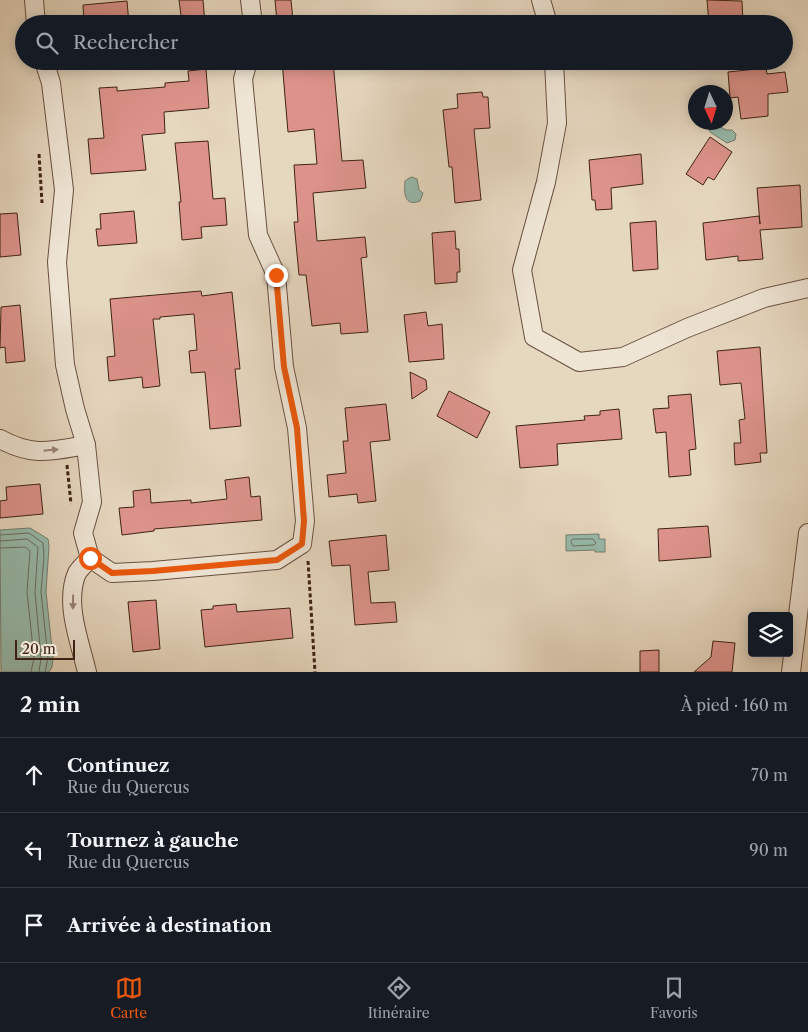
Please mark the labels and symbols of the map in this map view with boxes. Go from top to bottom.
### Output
north arrow [688,85,733,130]
route end [265,264,288,287]
one-way arrow [43,446,59,454]
route start [79,547,102,570]
one-way arrow [69,594,77,610]
scale bar [15,637,75,660]

